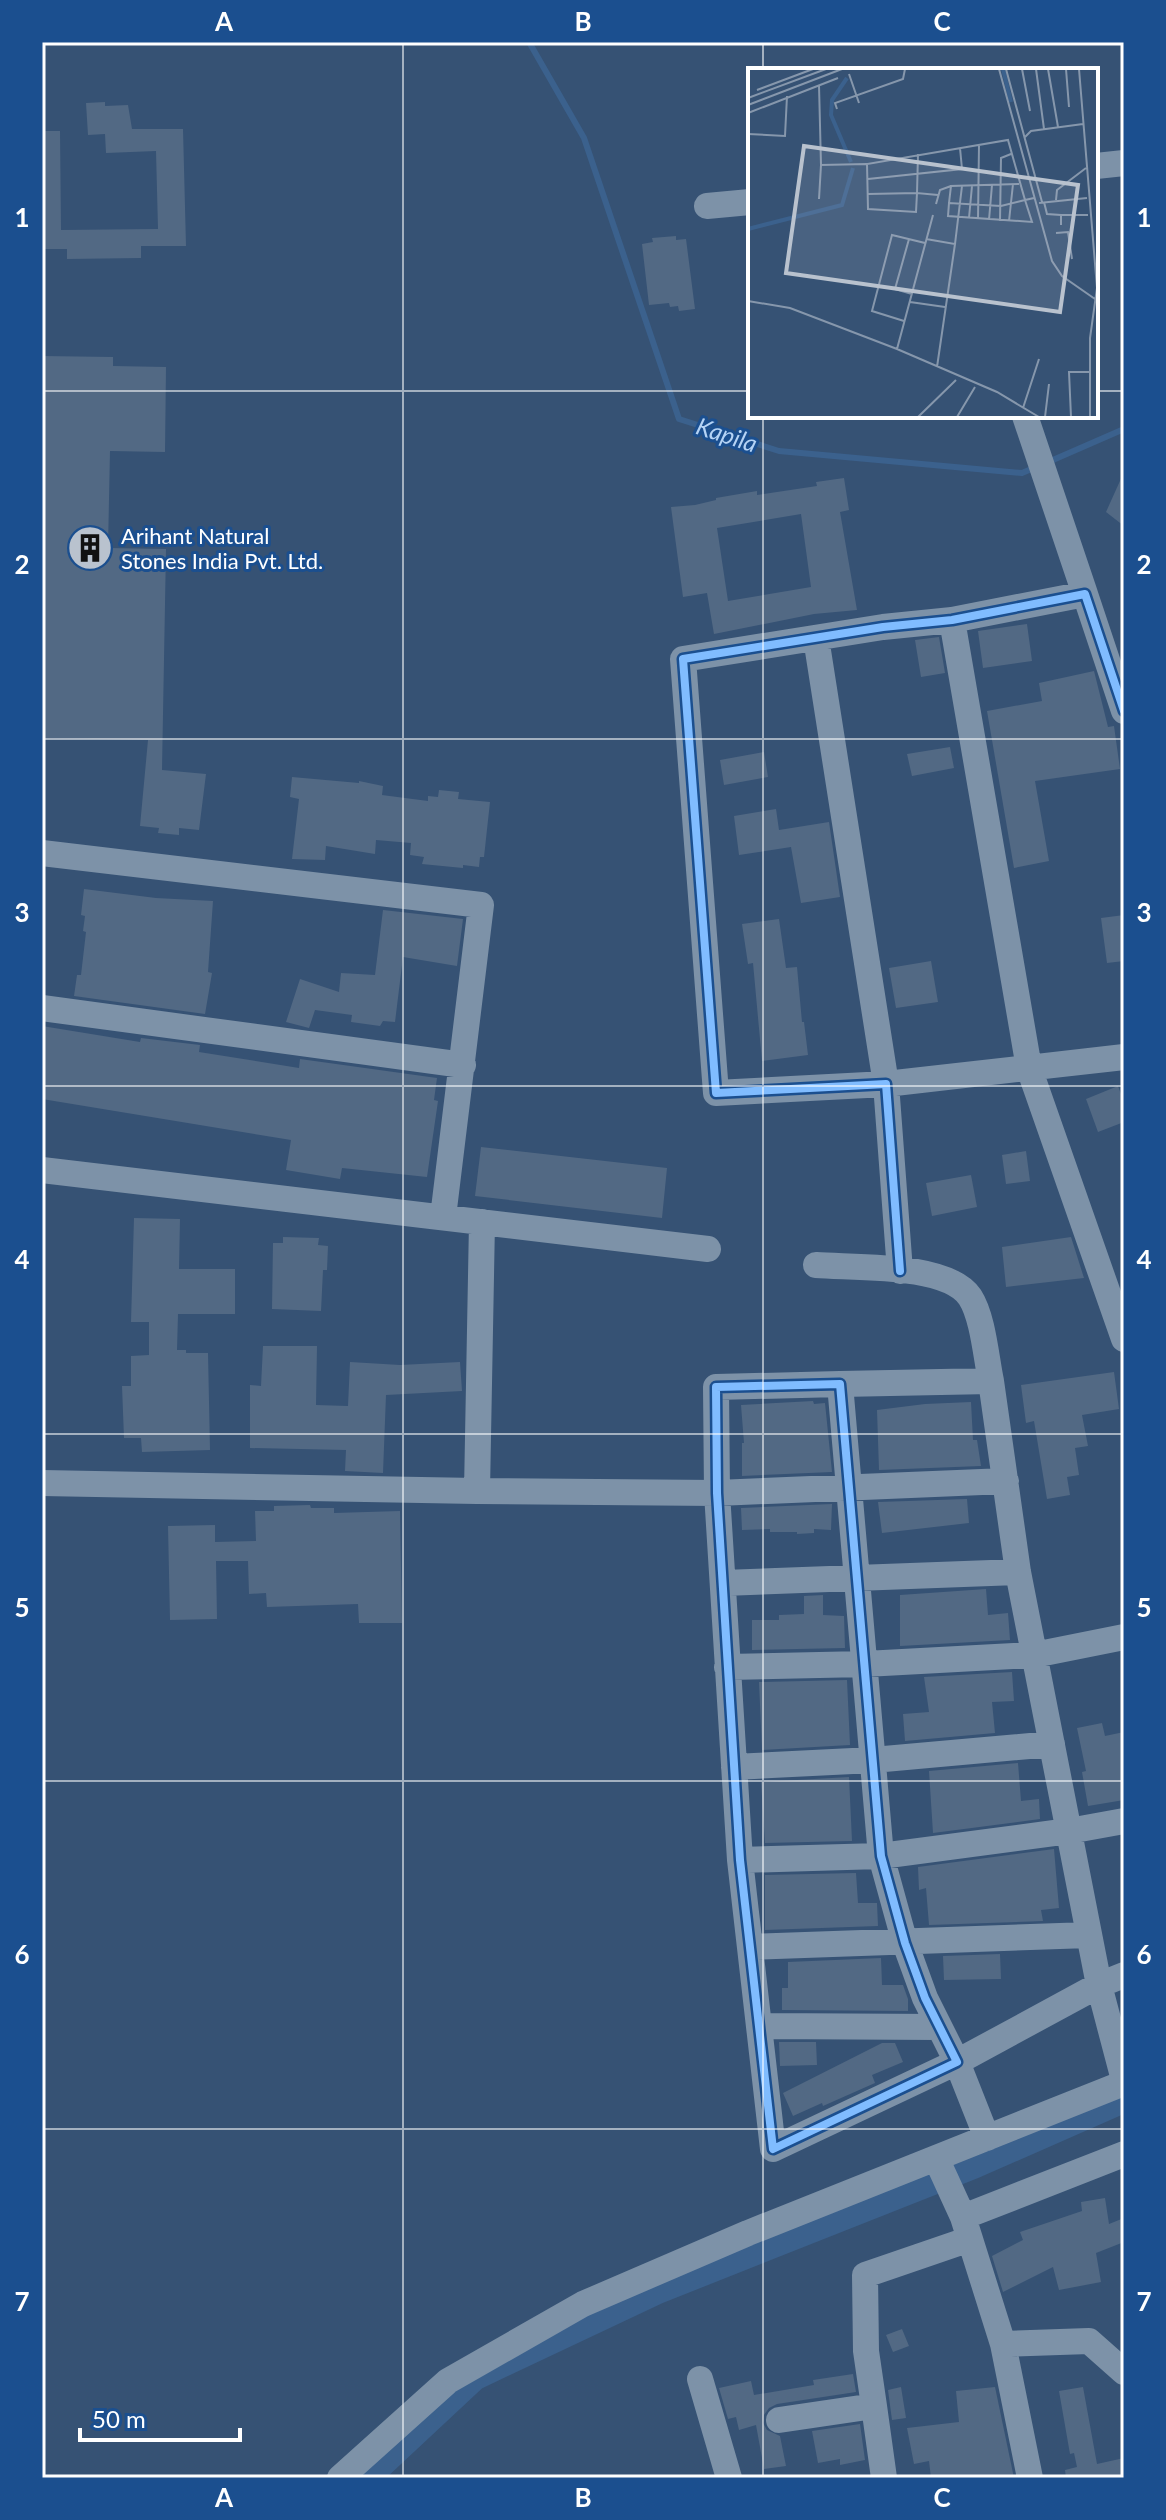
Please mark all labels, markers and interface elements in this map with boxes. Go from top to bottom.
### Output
text: A [214,5,234,37]
text: B [574,5,592,37]
text: C [933,5,951,37]
inset map [748,68,1098,418]
text: 1 [14,201,30,233]
text: 1 [1136,201,1152,233]
water label: Kapila [693,411,761,457]
place label: Arihant Natural Stones India Pvt. Ltd. [121,522,323,574]
building icon: Arihant Natural Stones India Pvt. Ltd. [66,524,114,572]
text: 2 [14,548,30,580]
text: 2 [1136,548,1152,580]
text: 3 [14,896,30,928]
text: 3 [1136,896,1152,928]
text: 4 [14,1243,30,1275]
text: 4 [1136,1243,1152,1275]
text: 5 [14,1591,30,1623]
text: 5 [1136,1591,1152,1623]
text: 6 [14,1938,30,1970]
text: 6 [1136,1938,1152,1970]
text: 7 [14,2285,30,2317]
text: 7 [1136,2285,1152,2317]
scale bar [80,2392,240,2442]
text: 50 m [92,2404,146,2433]
text: A [214,2481,234,2513]
text: B [574,2481,592,2513]
text: C [933,2481,951,2513]

